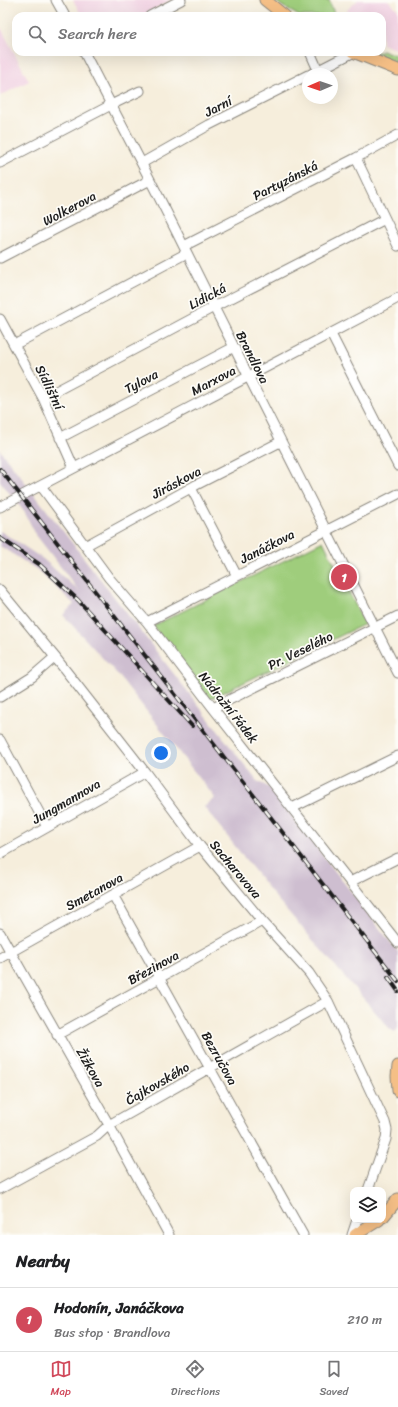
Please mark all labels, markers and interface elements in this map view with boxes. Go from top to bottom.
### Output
search box [12,12,386,56]
text: Search here [58,21,137,47]
icon: search [26,23,48,45]
north arrow [302,68,338,104]
street label: Jarní [199,89,237,124]
street label: Partyzánská [249,154,322,207]
street label: Wolkerova [38,184,101,232]
street label: Lidická [184,277,231,316]
street label: Brandlova [229,327,276,388]
street label: Marxova [187,359,240,402]
street label: Sídlištní [29,361,71,415]
street label: Tylova [120,363,163,400]
street label: Jiráskova [146,459,206,506]
street label: Janáčkova [235,523,299,570]
pin: 1 [331,562,357,592]
street label: Pr. Veselého [264,624,337,676]
street label: Nádražní řádek [193,666,264,749]
your location [151,743,171,763]
street label: Jungmannova [27,772,105,831]
street label: Sacharovova [204,835,268,904]
street label: Smetanova [61,866,128,917]
street label: Březinova [123,944,184,991]
street label: Bezručova [195,1027,244,1090]
street label: Žižkova [70,1043,111,1092]
street label: Čajkovského [121,1055,194,1111]
map controls [350,1187,386,1223]
button: layers [350,1187,386,1223]
text: Nearby [16,1246,70,1276]
text: Hodonín, Janáčkova [54,1295,184,1321]
text: 1 [26,1308,32,1331]
text: 210 m [347,1308,382,1331]
text: Bus stop · Brandlova [54,1321,170,1344]
tab: Map [50,1358,72,1401]
tab: Directions [171,1358,220,1401]
tab: Saved [319,1358,348,1401]

